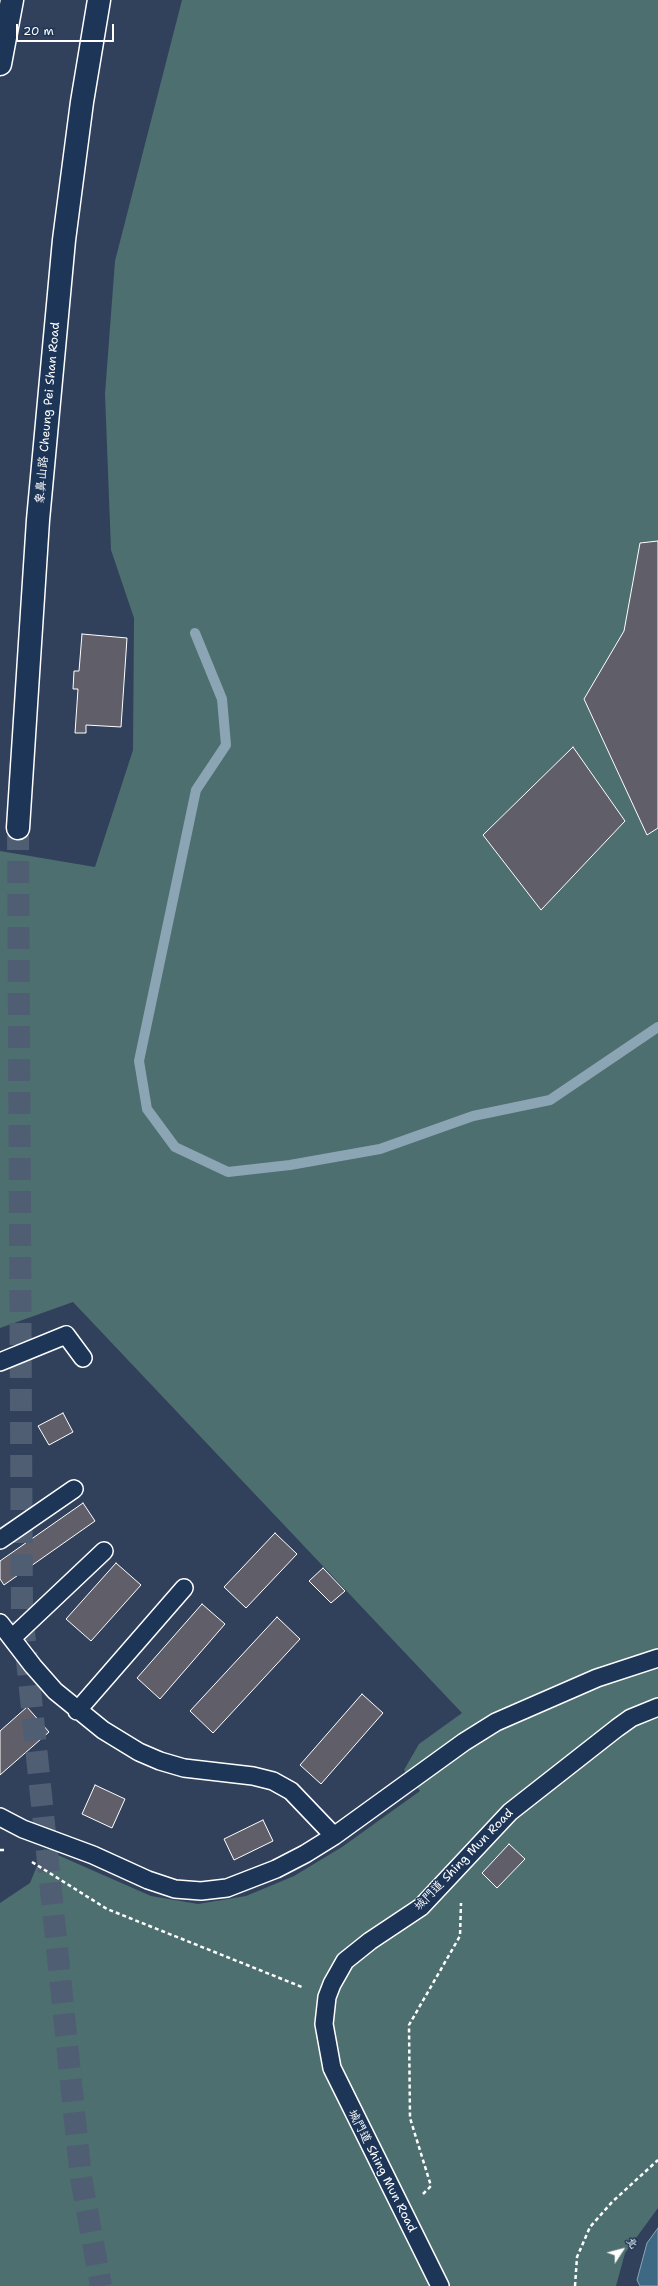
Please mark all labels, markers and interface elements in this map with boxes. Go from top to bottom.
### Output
scale bar [18,16,116,42]
text: 20 m [23,23,54,39]
street label: 象鼻山路 Cheung Pei Shan Road [33,322,63,504]
street label: 城門道 Shing Mun Road [412,1806,516,1914]
street label: 城門道 Shing Mun Road [345,2107,419,2235]
north arrow [602,2230,642,2270]
text: 北 [623,2234,641,2252]

